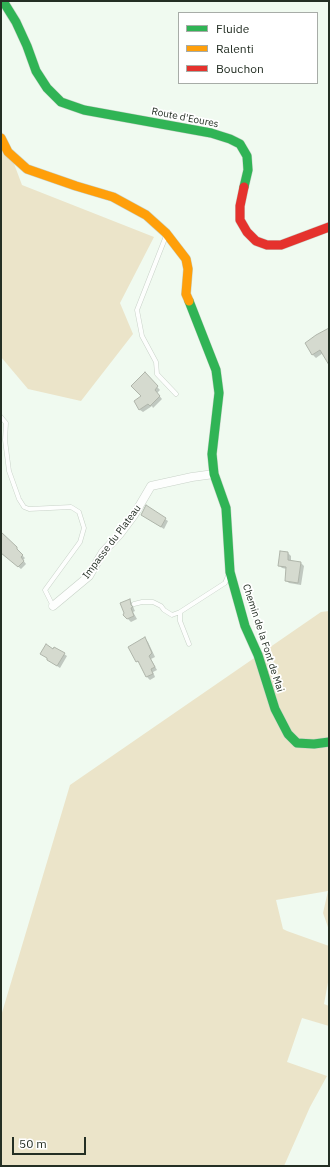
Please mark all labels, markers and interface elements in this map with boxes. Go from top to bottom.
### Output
legend [178,12,318,84]
text: Fluide [216,21,249,36]
text: Ralenti [216,41,254,56]
text: Bouchon [216,61,264,76]
street label: Route d'Eoures [150,106,220,130]
street label: Impasse du Plateau [80,503,144,581]
street label: Chemin de la Font de Mai [240,582,286,694]
scale bar [14,1129,88,1155]
text: 50 m [19,1136,47,1151]

